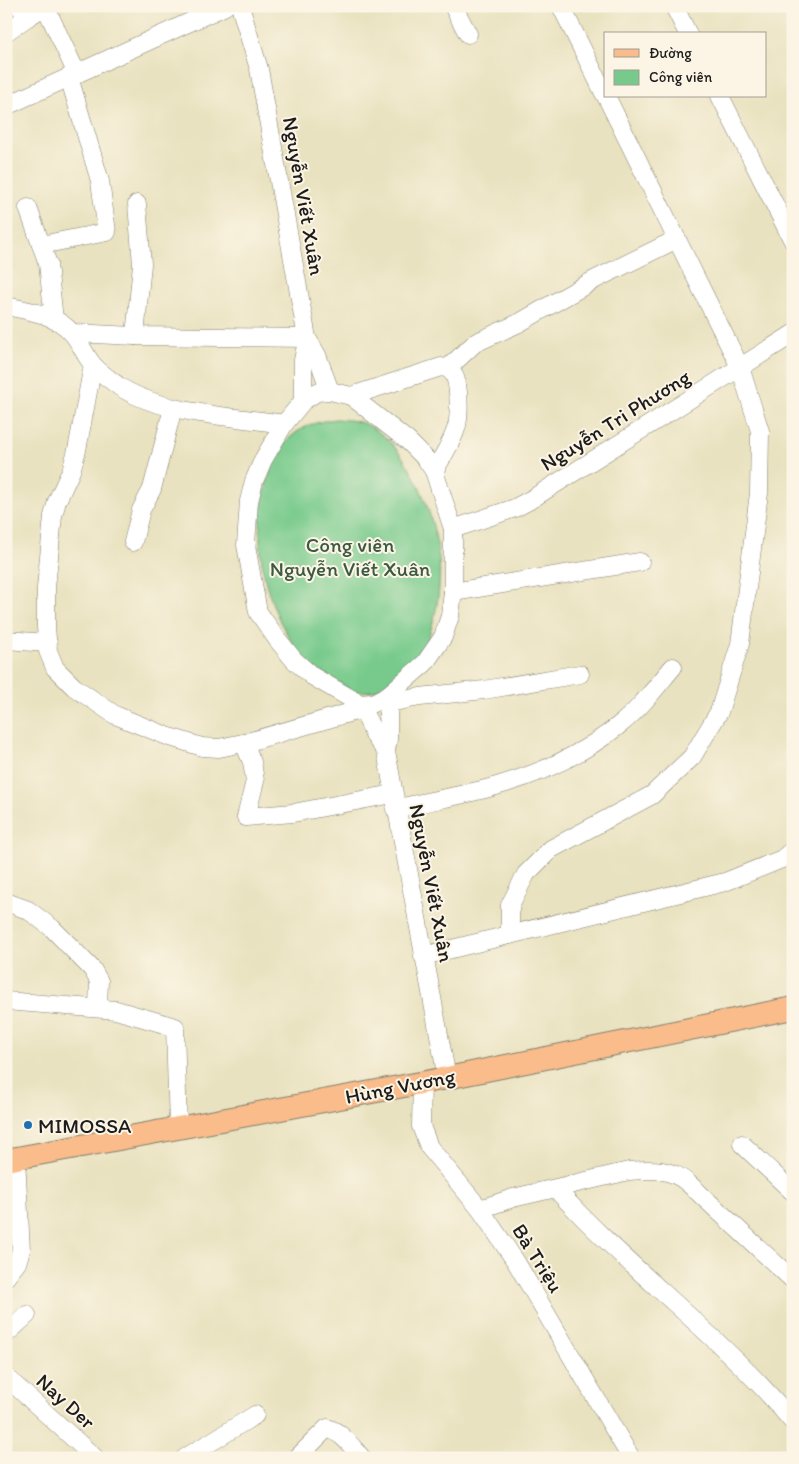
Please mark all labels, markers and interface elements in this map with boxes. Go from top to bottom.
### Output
legend [604,32,766,98]
text: Đường [649,44,692,62]
text: Công viên [649,68,713,86]
street label: Nguyễn Viết Xuân [278,115,330,277]
street label: Nguyễn Tri Phương [536,364,695,476]
park label: Công viên Nguyễn Viết Xuân [270,532,430,581]
street label: Nguyễn Viết Xuân [404,802,460,964]
street label: Hùng Vương [343,1063,457,1109]
place label: MIMOSSA [38,1113,132,1138]
marker: MIMOSSA [22,1119,34,1131]
street label: Bà Triệu [507,1219,569,1297]
street label: Nay Der [31,1368,101,1434]

